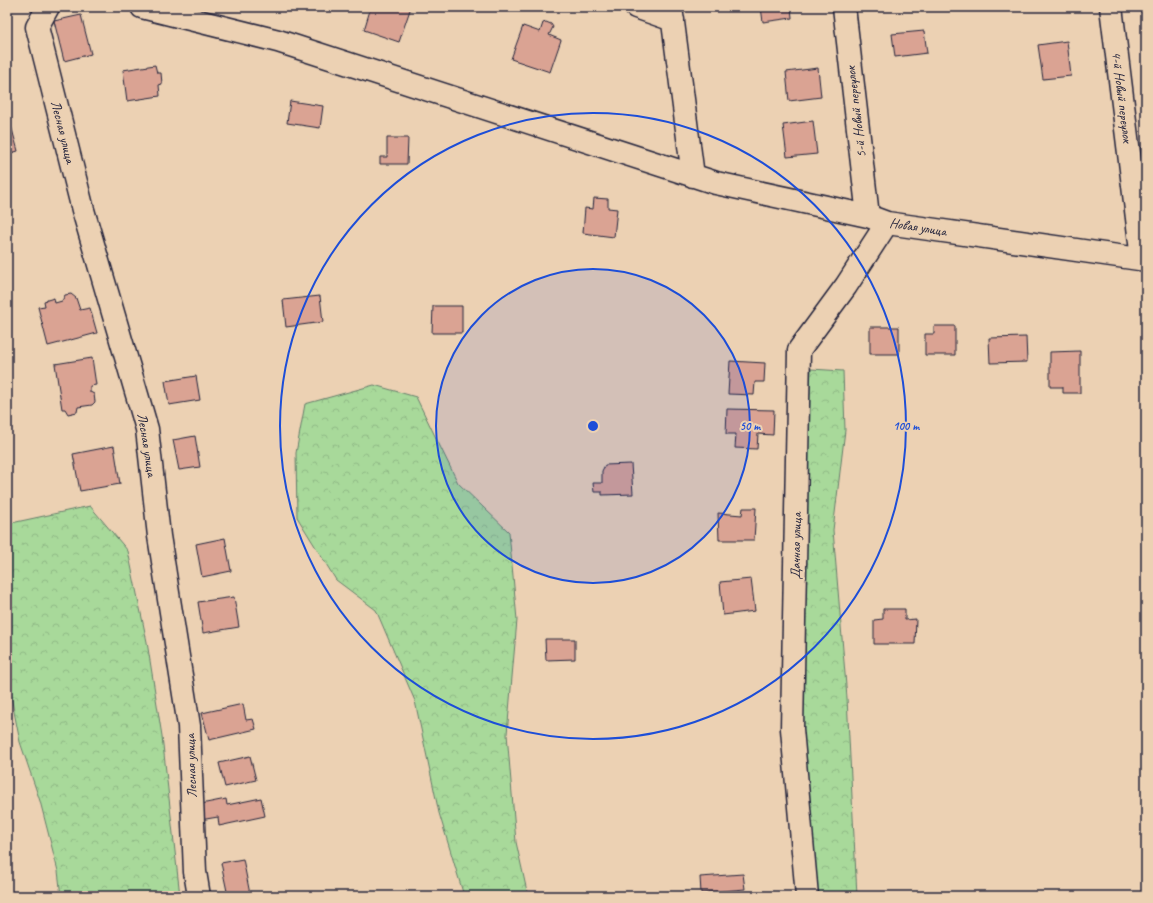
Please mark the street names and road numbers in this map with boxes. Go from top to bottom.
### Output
street label: 4-й Новый переулок [1108,50,1136,145]
street label: 5-й Новый переулок [842,64,870,159]
street label: Лесная улица [47,99,79,166]
street label: Новая улица [888,214,949,240]
street label: Лесная улица [134,412,161,479]
street label: Дачная улица [787,511,805,580]
street label: Лесная улица [181,732,201,798]

